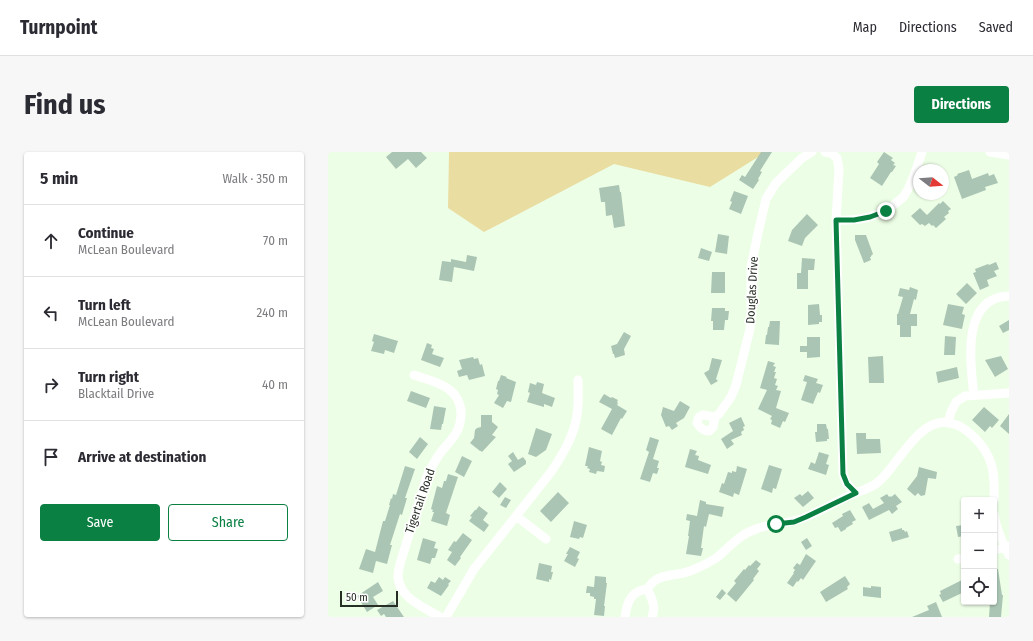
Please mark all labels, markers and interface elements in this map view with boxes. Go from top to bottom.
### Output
text: Turnpoint [20,16,97,39]
text: Map [853,19,877,36]
text: Directions [899,19,957,36]
text: Saved [979,19,1013,36]
button: Directions [914,86,1009,123]
text: Find us [24,88,106,121]
north arrow [913,164,949,200]
text: 5 min [40,168,78,189]
text: Walk · 350 m [222,171,288,186]
route end [877,202,895,220]
text: Continue [78,224,134,242]
icon: ahead [40,230,62,252]
text: 70 m [263,233,288,248]
text: McLean Boulevard [78,242,174,257]
street label: Douglas Drive [743,256,761,324]
text: Turn left [78,296,131,314]
icon: left [40,302,62,324]
text: 240 m [256,305,288,320]
text: McLean Boulevard [78,314,174,329]
text: Turn right [78,368,139,386]
icon: right [40,374,62,396]
text: 40 m [262,377,288,392]
text: Blacktail Drive [78,386,154,401]
icon: arrive [40,446,62,468]
text: Arrive at destination [78,448,206,466]
street label: Tigertail Road [402,467,438,535]
map controls [961,497,997,605]
button: + [961,497,997,533]
button: Save [40,504,160,541]
button: Share [168,504,288,541]
route start [767,515,785,533]
button: − [961,533,997,569]
button: locate [961,569,997,605]
scale bar [340,589,398,608]
text: 50 m [346,591,368,604]

